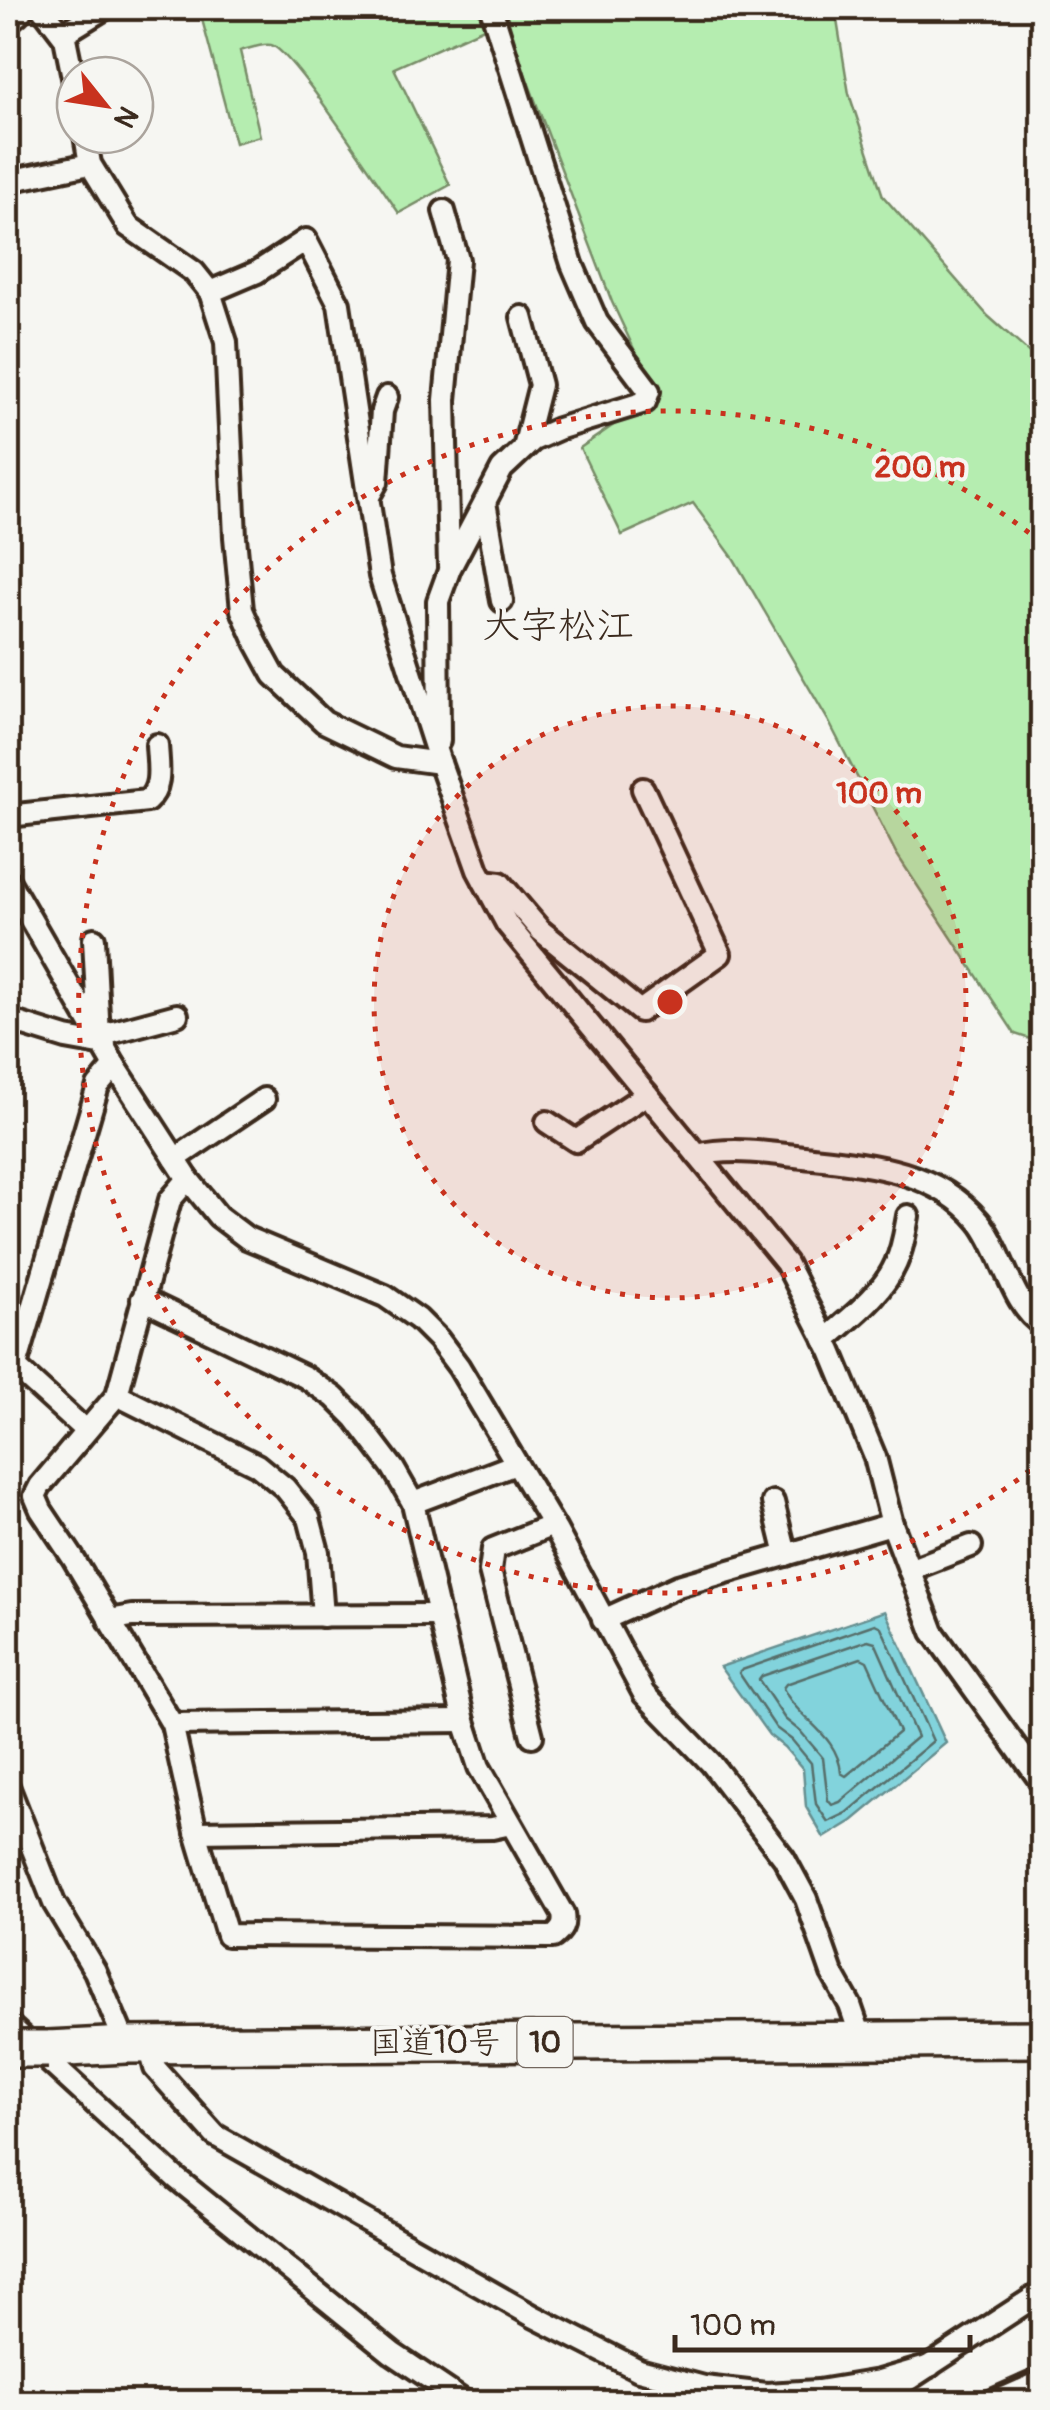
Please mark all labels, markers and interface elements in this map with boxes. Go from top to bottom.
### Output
north arrow [55,55,155,155]
text: N [105,100,145,134]
text: 200 m [875,449,965,486]
district label: 大字松江 [482,602,634,650]
text: 100 m [836,775,922,812]
centre of rings [652,984,688,1020]
road number: 10 [518,2017,572,2067]
street label: 国道10号 [370,2023,500,2063]
scale bar [675,2290,970,2352]
text: 100 m [690,2307,776,2344]

